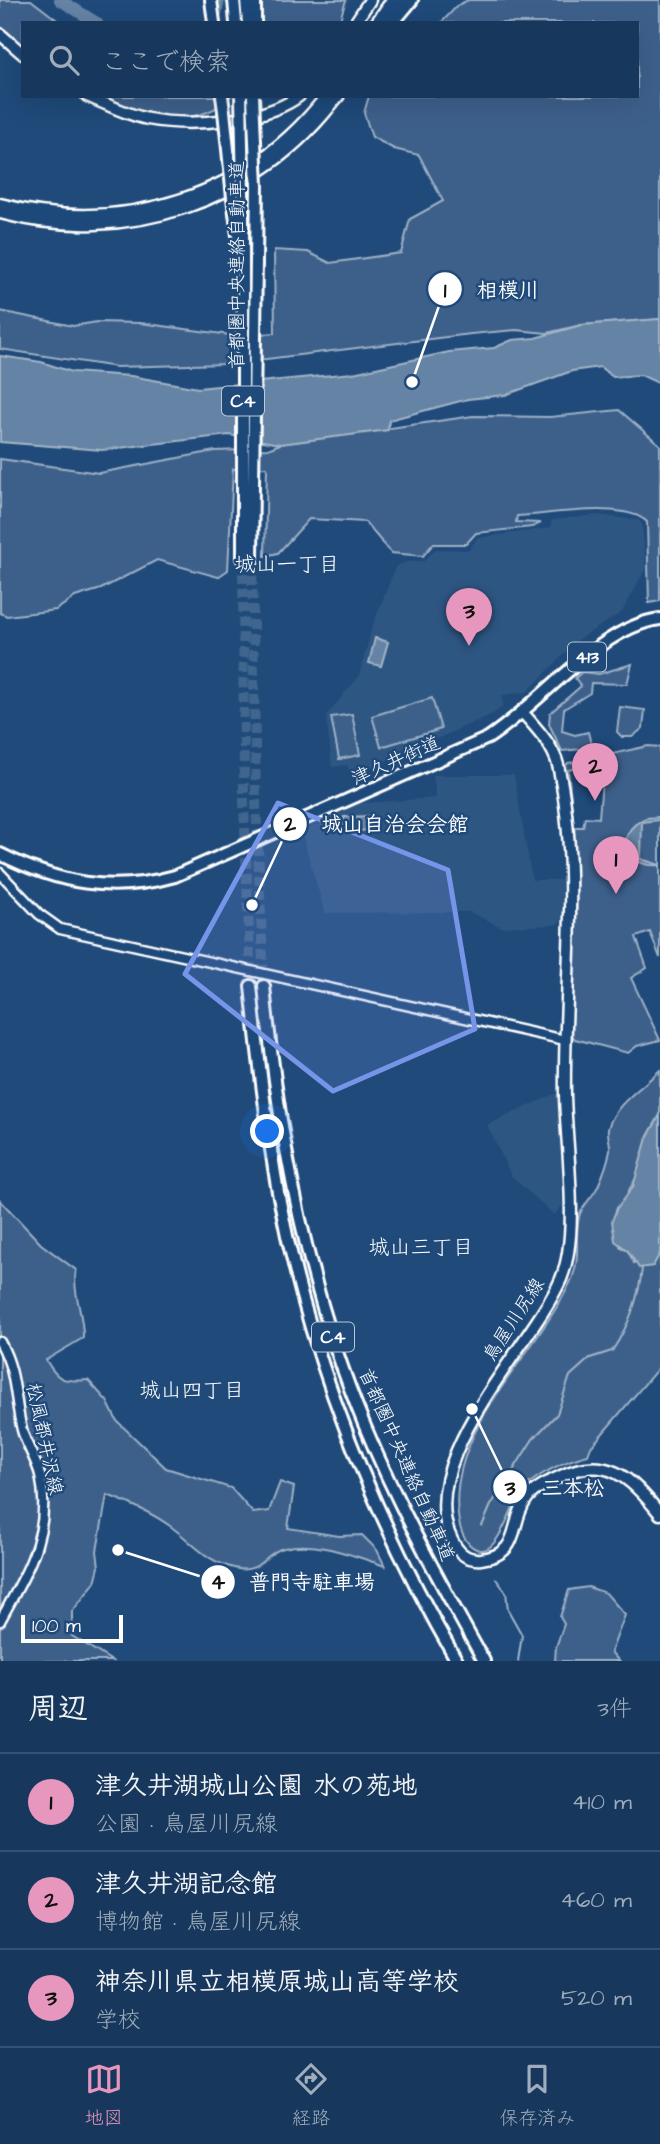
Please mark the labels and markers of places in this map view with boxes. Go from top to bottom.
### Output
callout: 相模川 [428,268,554,310]
pin: 3 [446,588,492,646]
pin: 2 [572,743,618,801]
callout: 城山自治会会館 [272,803,482,845]
pin: 1 [593,836,639,894]
callout: 三本松 [492,1466,618,1508]
callout: 普門寺駐車場 [200,1561,389,1603]

